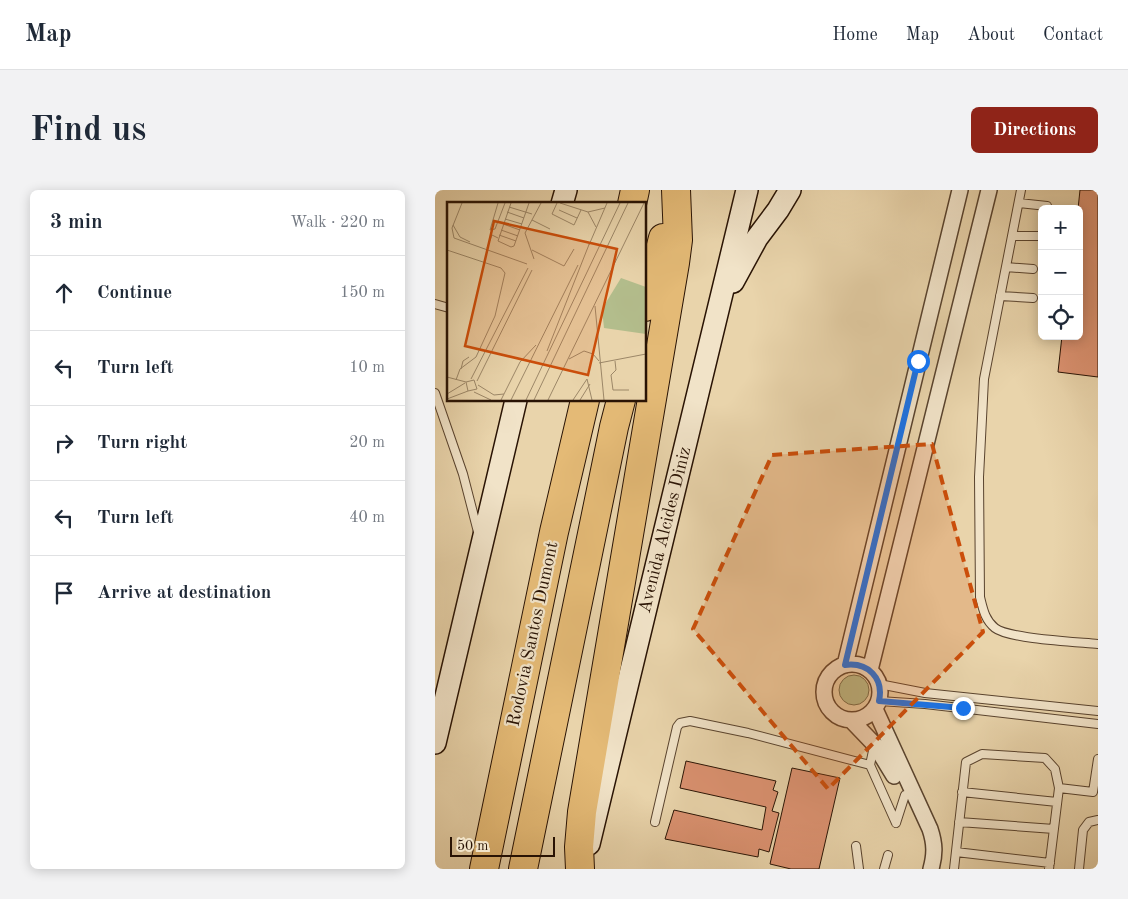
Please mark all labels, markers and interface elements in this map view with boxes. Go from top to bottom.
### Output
text: Map [25,23,72,47]
text: Home [832,26,878,44]
text: Map [906,26,939,44]
text: About [967,26,1015,44]
text: Contact [1043,26,1103,44]
button: Directions [971,107,1098,153]
text: Find us [30,113,146,148]
inset map [447,202,646,401]
map controls [1038,205,1083,340]
button: + [1038,205,1083,250]
text: 3 min [50,212,103,233]
text: Walk · 220 m [290,215,385,231]
button: − [1038,250,1083,295]
icon: ahead [50,279,78,307]
text: Continue [97,284,172,303]
text: 150 m [340,285,385,301]
button: locate [1038,295,1083,340]
route start [907,350,930,373]
icon: left [50,354,78,382]
text: Turn left [97,359,174,378]
text: 10 m [349,360,385,376]
icon: right [50,429,78,457]
text: Turn right [97,434,187,453]
text: 20 m [349,435,385,451]
street label: Avenida Alcides Diniz [636,445,694,615]
icon: left [50,504,78,532]
text: Turn left [97,509,174,528]
text: 40 m [349,510,385,526]
street label: Rodovia Santos Dumont [505,540,561,728]
icon: arrive [50,579,78,607]
text: Arrive at destination [97,584,271,603]
route end [952,697,975,720]
scale bar [450,834,555,857]
text: 50 m [457,839,488,853]

